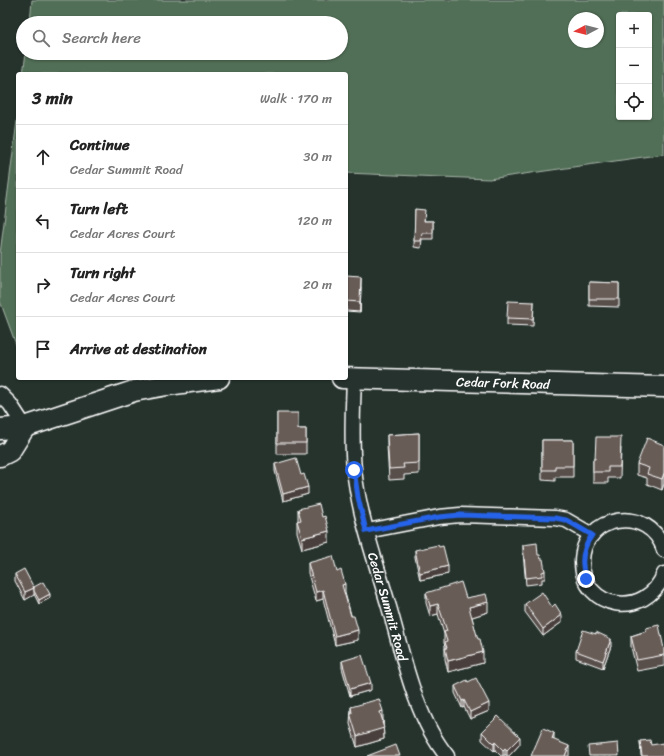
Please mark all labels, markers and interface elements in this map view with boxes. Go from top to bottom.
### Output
north arrow [568,12,604,48]
map controls [616,12,652,120]
button: + [616,12,652,48]
search box [16,16,348,60]
text: Search here [62,25,141,51]
icon: search [30,27,52,49]
button: − [616,48,652,84]
text: 3 min [32,83,73,113]
button: locate [616,84,652,120]
text: Walk · 170 m [260,87,332,110]
text: Continue [70,132,130,158]
text: 30 m [303,145,332,168]
icon: ahead [32,146,54,168]
text: Cedar Summit Road [70,158,183,181]
text: Turn left [70,196,128,222]
text: 120 m [297,209,332,232]
icon: left [32,210,54,232]
text: Cedar Acres Court [70,222,176,245]
text: Turn right [70,260,135,286]
text: 20 m [303,273,332,296]
icon: right [32,274,54,296]
text: Cedar Acres Court [70,286,176,309]
text: Arrive at destination [70,336,207,362]
icon: arrive [32,338,54,360]
street label: Cedar Fork Road [456,370,551,396]
route start [345,461,363,479]
street label: Cedar Summit Road [361,549,415,665]
route end [577,570,595,588]

